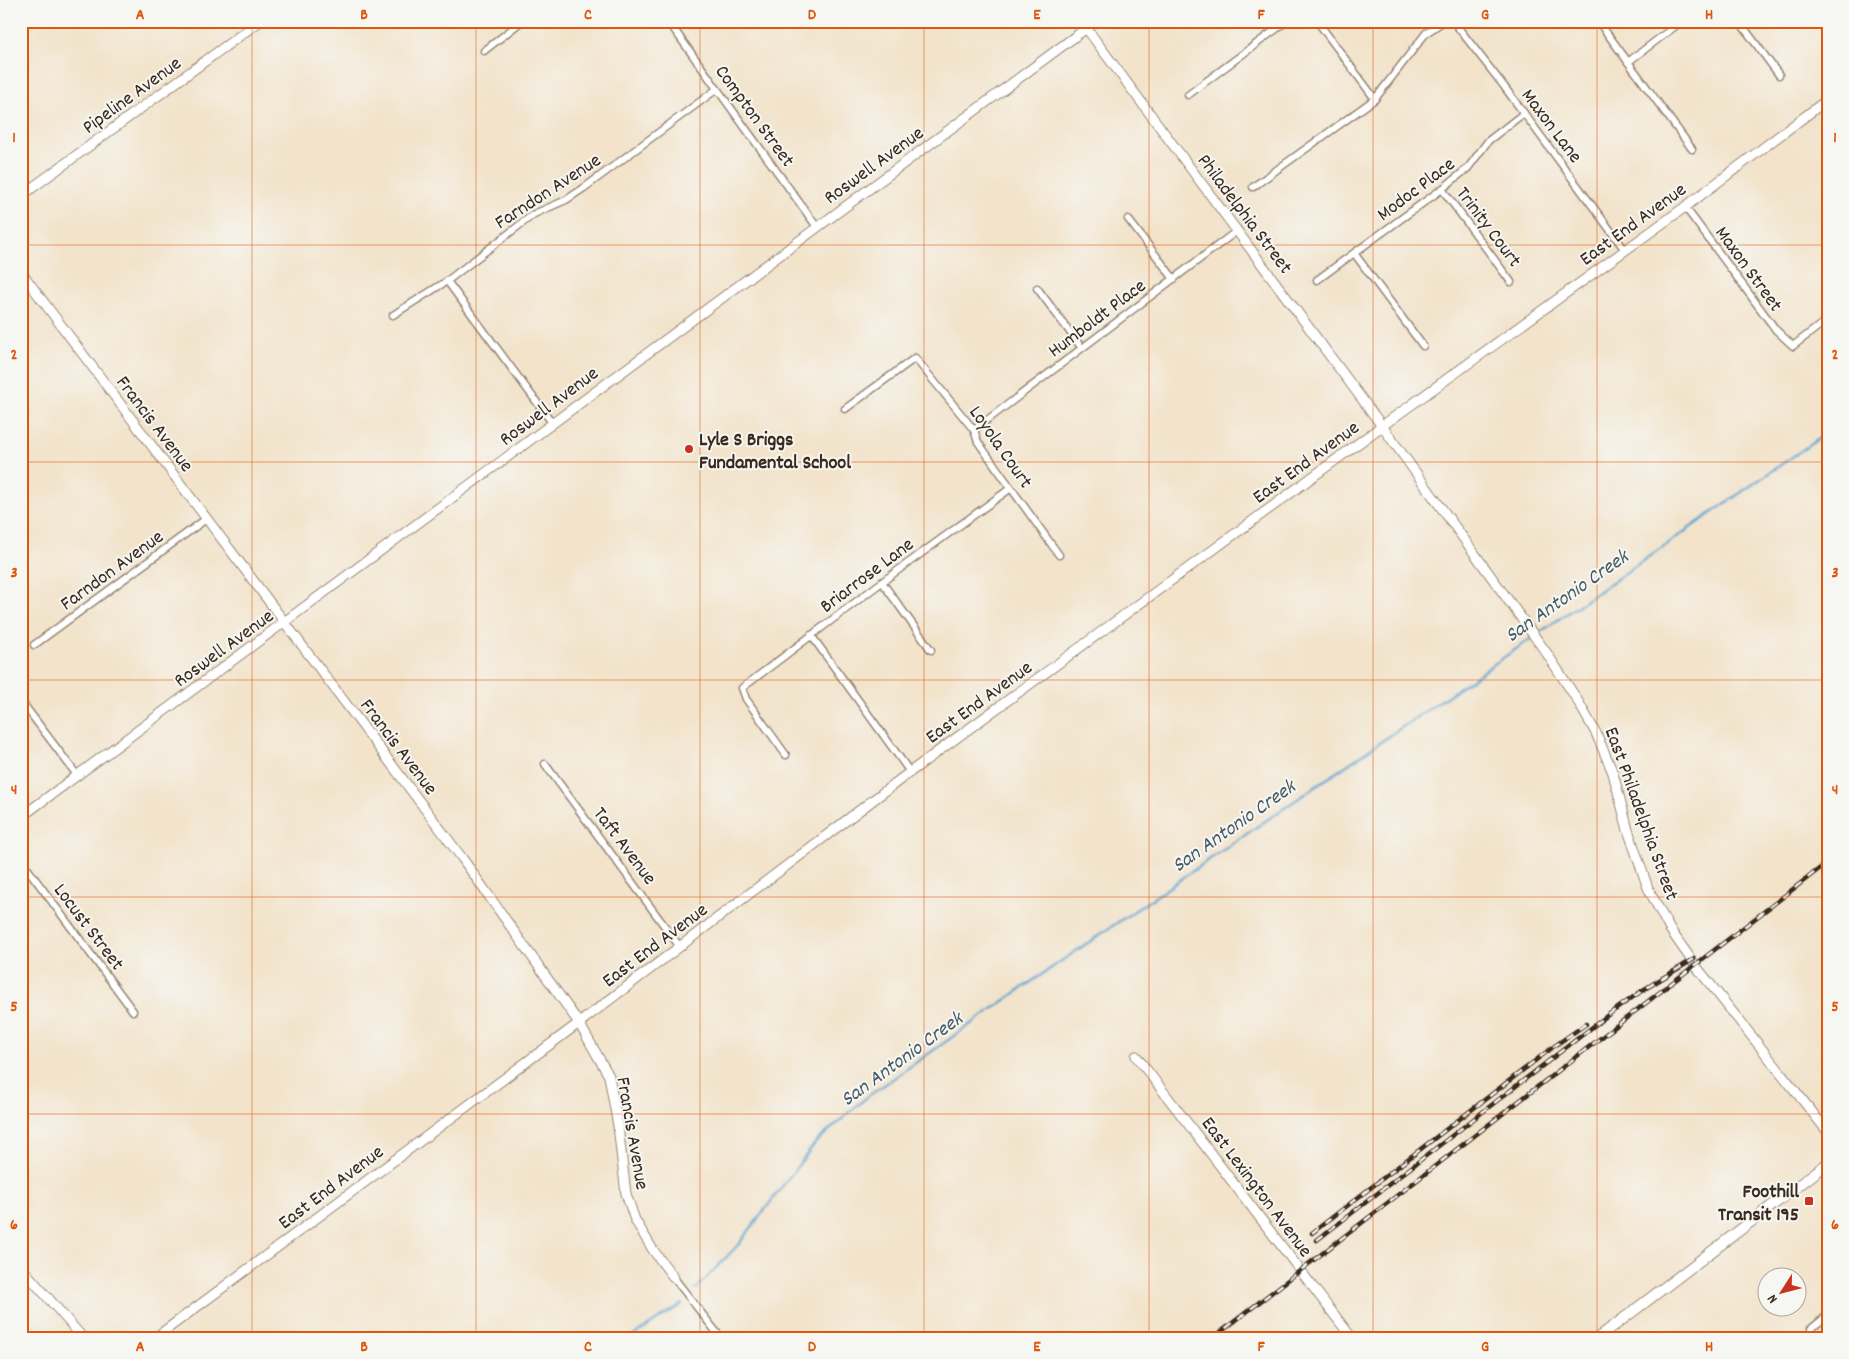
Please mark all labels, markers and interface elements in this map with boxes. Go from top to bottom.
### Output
text: A [136,4,145,27]
text: B [360,4,368,27]
text: C [584,4,592,27]
text: D [808,4,817,27]
text: E [1033,4,1041,27]
text: F [1257,4,1265,27]
text: G [1481,4,1489,27]
text: H [1705,4,1713,27]
street label: Pipeline Avenue [77,51,188,142]
street label: Compton Street [707,60,800,174]
street label: Maxon Lane [1513,84,1588,170]
street label: Roswell Avenue [819,120,931,212]
text: 1 [12,127,16,150]
text: 1 [1833,127,1837,150]
street label: Farndon Avenue [490,148,607,237]
street label: Philadelphia Street [1189,149,1298,281]
street label: Modoc Place [1372,152,1462,229]
street label: East End Avenue [1575,177,1693,274]
street label: Trinity Court [1448,182,1527,274]
street label: Maxon Street [1707,221,1788,318]
street label: Humboldt Place [1043,273,1153,366]
text: 2 [11,344,18,367]
text: 2 [1832,344,1839,367]
street label: Roswell Avenue [494,361,605,454]
street label: Francis Avenue [108,371,199,479]
street label: Loyola Court [961,401,1038,495]
street label: East End Avenue [1248,415,1366,512]
place label: Lyle S Briggs Fundamental School [699,427,851,478]
marker: Lyle S Briggs Fundamental School [683,443,695,455]
street label: Farndon Avenue [55,524,170,619]
street label: Briarrose Lane [815,532,921,621]
water label: San Antonio Creek [1500,542,1638,651]
text: 3 [10,562,18,585]
text: 3 [1831,562,1839,585]
street label: Roswell Avenue [169,603,281,695]
street label: East End Avenue [921,655,1039,752]
street label: Francis Avenue [352,694,443,802]
street label: East Philadelphia Street [1596,724,1685,905]
water label: San Antonio Creek [1167,772,1305,881]
text: 4 [11,779,17,802]
text: 4 [1832,779,1838,802]
street label: Taft Avenue [585,802,662,892]
street label: Locust Street [46,878,130,977]
street label: East End Avenue [597,897,715,995]
text: 5 [10,996,18,1019]
text: 5 [1831,996,1839,1019]
water label: San Antonio Creek [835,1004,972,1115]
street label: Francis Avenue [607,1075,655,1192]
street label: East Lexington Avenue [1193,1112,1318,1264]
street label: East End Avenue [273,1139,391,1237]
place label: Foothill Transit 195 [1718,1179,1799,1230]
marker: Foothill Transit 195 [1803,1195,1815,1207]
text: 6 [10,1214,18,1237]
text: 6 [1831,1214,1839,1237]
north arrow [1756,1266,1806,1316]
text: N [1763,1290,1783,1307]
text: A [136,1336,145,1359]
text: B [360,1336,368,1359]
text: C [584,1336,592,1359]
text: D [808,1336,817,1359]
text: E [1033,1336,1041,1359]
text: F [1257,1336,1265,1359]
text: G [1481,1336,1489,1359]
text: H [1705,1336,1713,1359]

